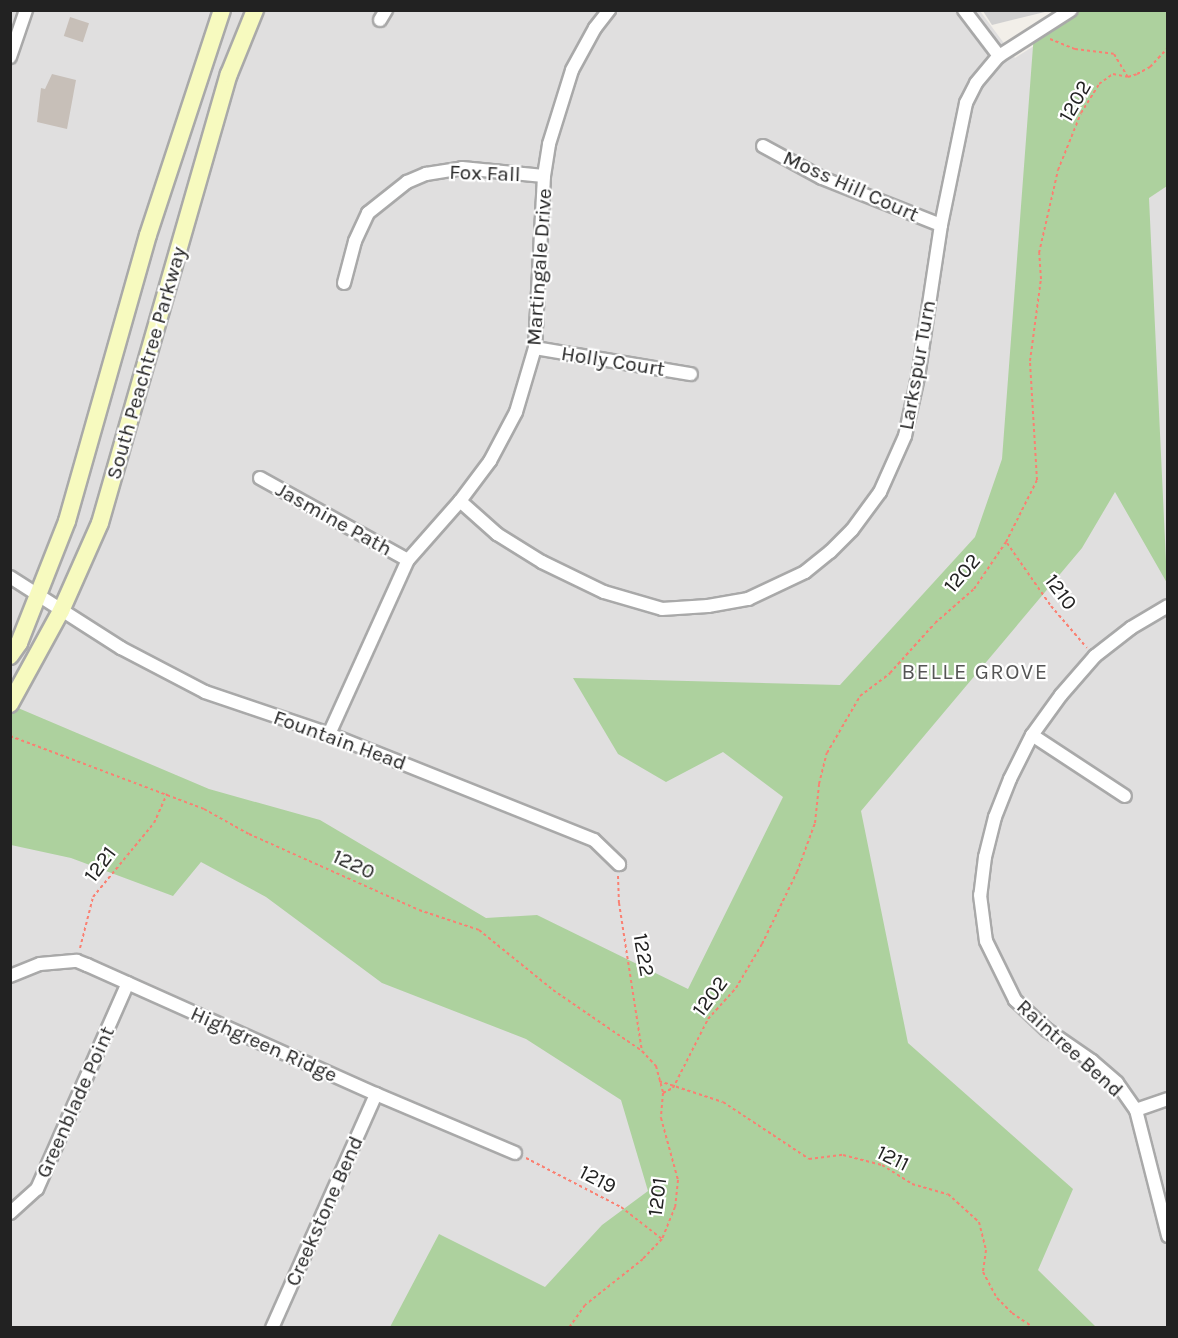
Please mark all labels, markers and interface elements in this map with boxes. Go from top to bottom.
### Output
street label: 1202 [1053,76,1097,126]
street label: Moss Hill Court [779,145,923,227]
street label: Fox Fall [449,159,521,187]
street label: Martingale Drive [521,187,557,347]
street label: South Peachtree Parkway [101,244,191,482]
street label: Larkspur Turn [893,298,941,432]
street label: Holly Court [559,340,667,382]
street label: Jasmine Path [271,477,397,561]
street label: 1202 [938,548,986,598]
street label: 1210 [1039,569,1083,615]
district label: BELLE GROVE [901,660,1049,686]
street label: Fountain Head [270,704,410,776]
street label: 1221 [78,841,122,887]
street label: 1220 [329,843,379,885]
street label: 1222 [628,931,660,979]
street label: 1202 [687,971,733,1021]
street label: Raintree Bend [1012,994,1128,1102]
street label: Highgreen Ridge [187,1000,341,1088]
street label: Greenblade Point [30,1022,120,1182]
street label: Creekstone Bend [280,1132,368,1290]
street label: 1211 [873,1139,913,1177]
street label: 1219 [575,1159,621,1199]
street label: 1201 [642,1176,672,1218]

